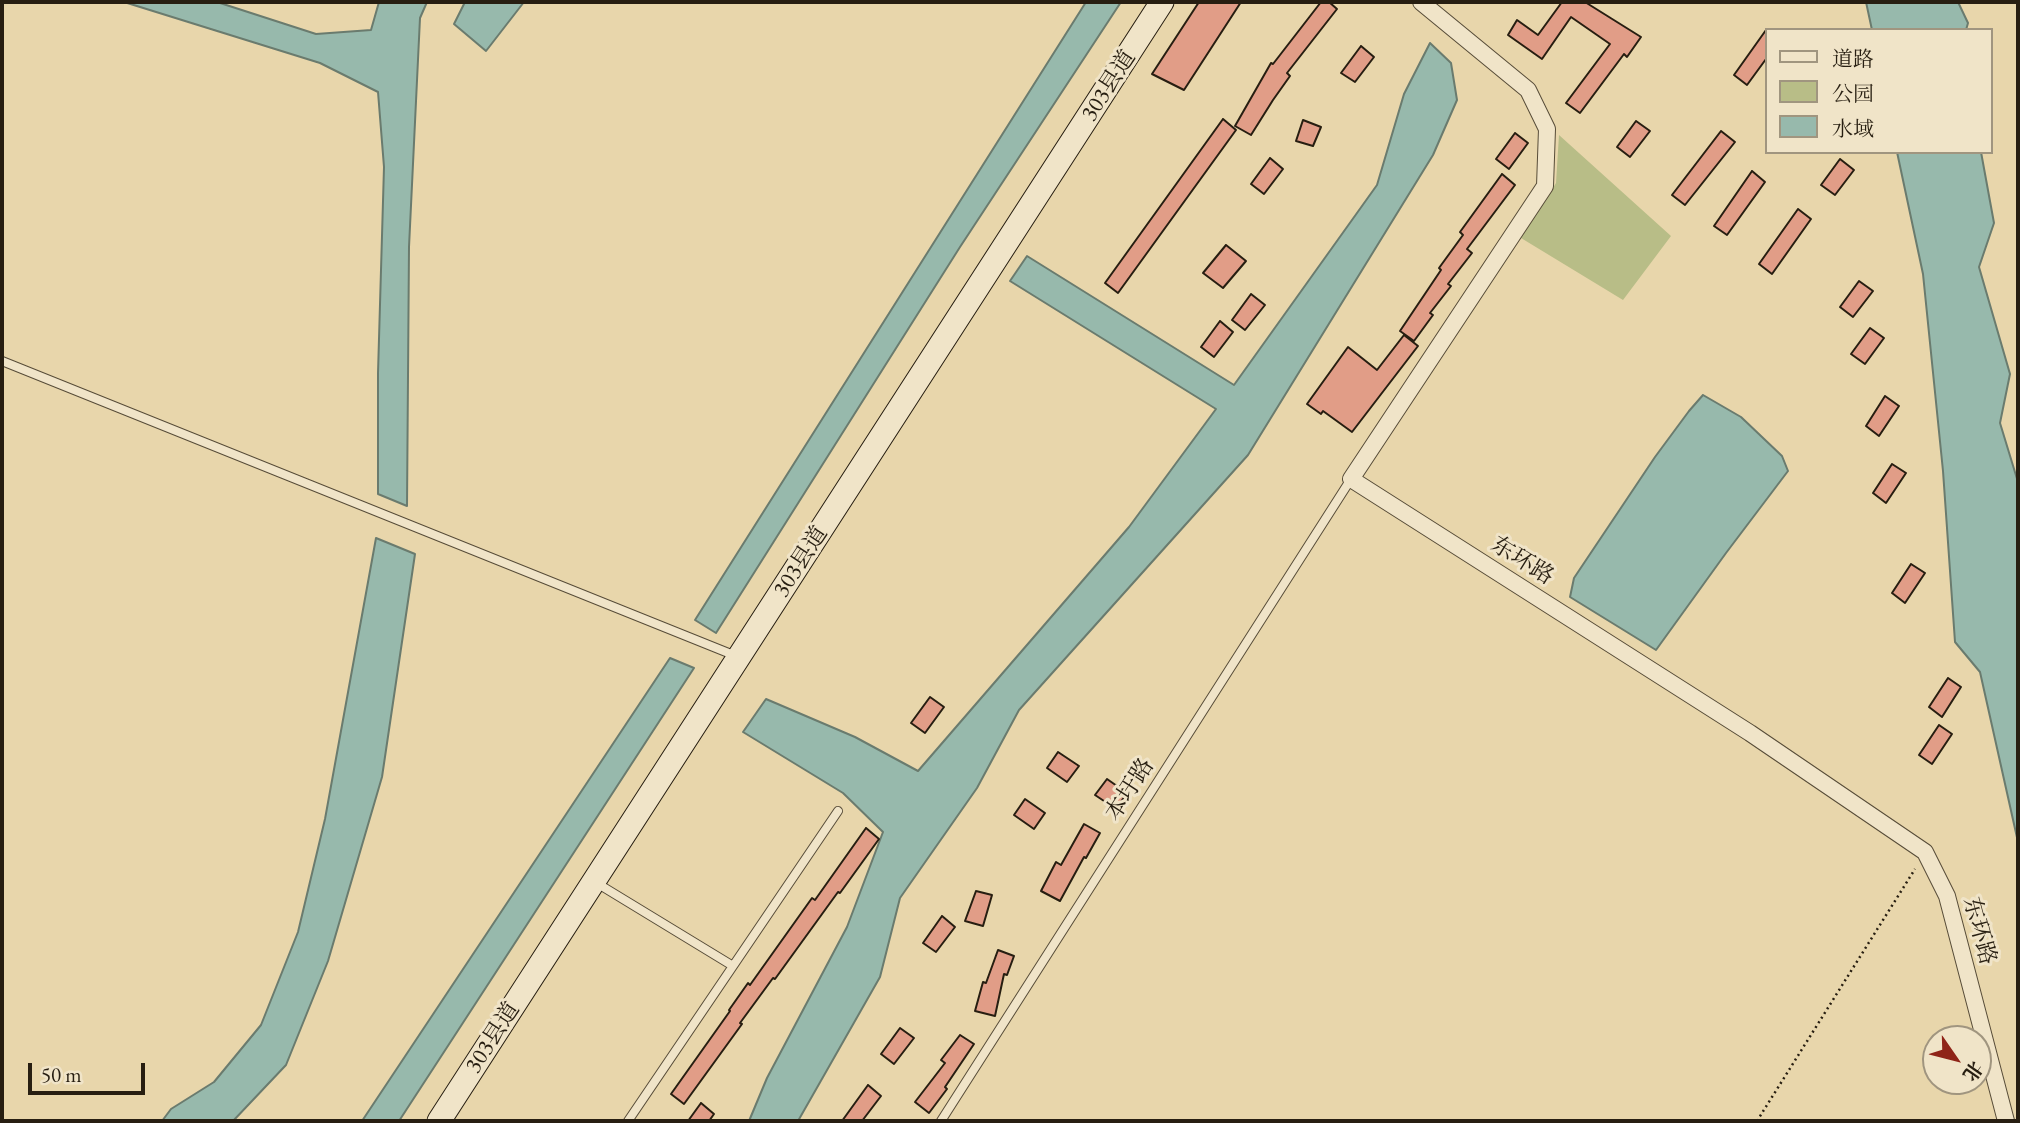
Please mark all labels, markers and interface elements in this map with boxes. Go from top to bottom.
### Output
legend [1764,28,1992,154]
street label: 303县道 [1076,45,1142,127]
text: 道路 [1832,45,1874,72]
text: 公园 [1832,80,1874,107]
text: 水域 [1832,115,1874,142]
street label: 303县道 [768,521,834,603]
street label: 东环路 [1485,531,1559,591]
street label: 本圩路 [1100,754,1160,826]
street label: 东环路 [1957,894,2001,968]
street label: 303县道 [460,997,526,1079]
north arrow [1922,1025,1992,1095]
scale bar [32,1050,149,1094]
text: 北 [1957,1056,1989,1086]
text: 50 m [41,1061,82,1088]

